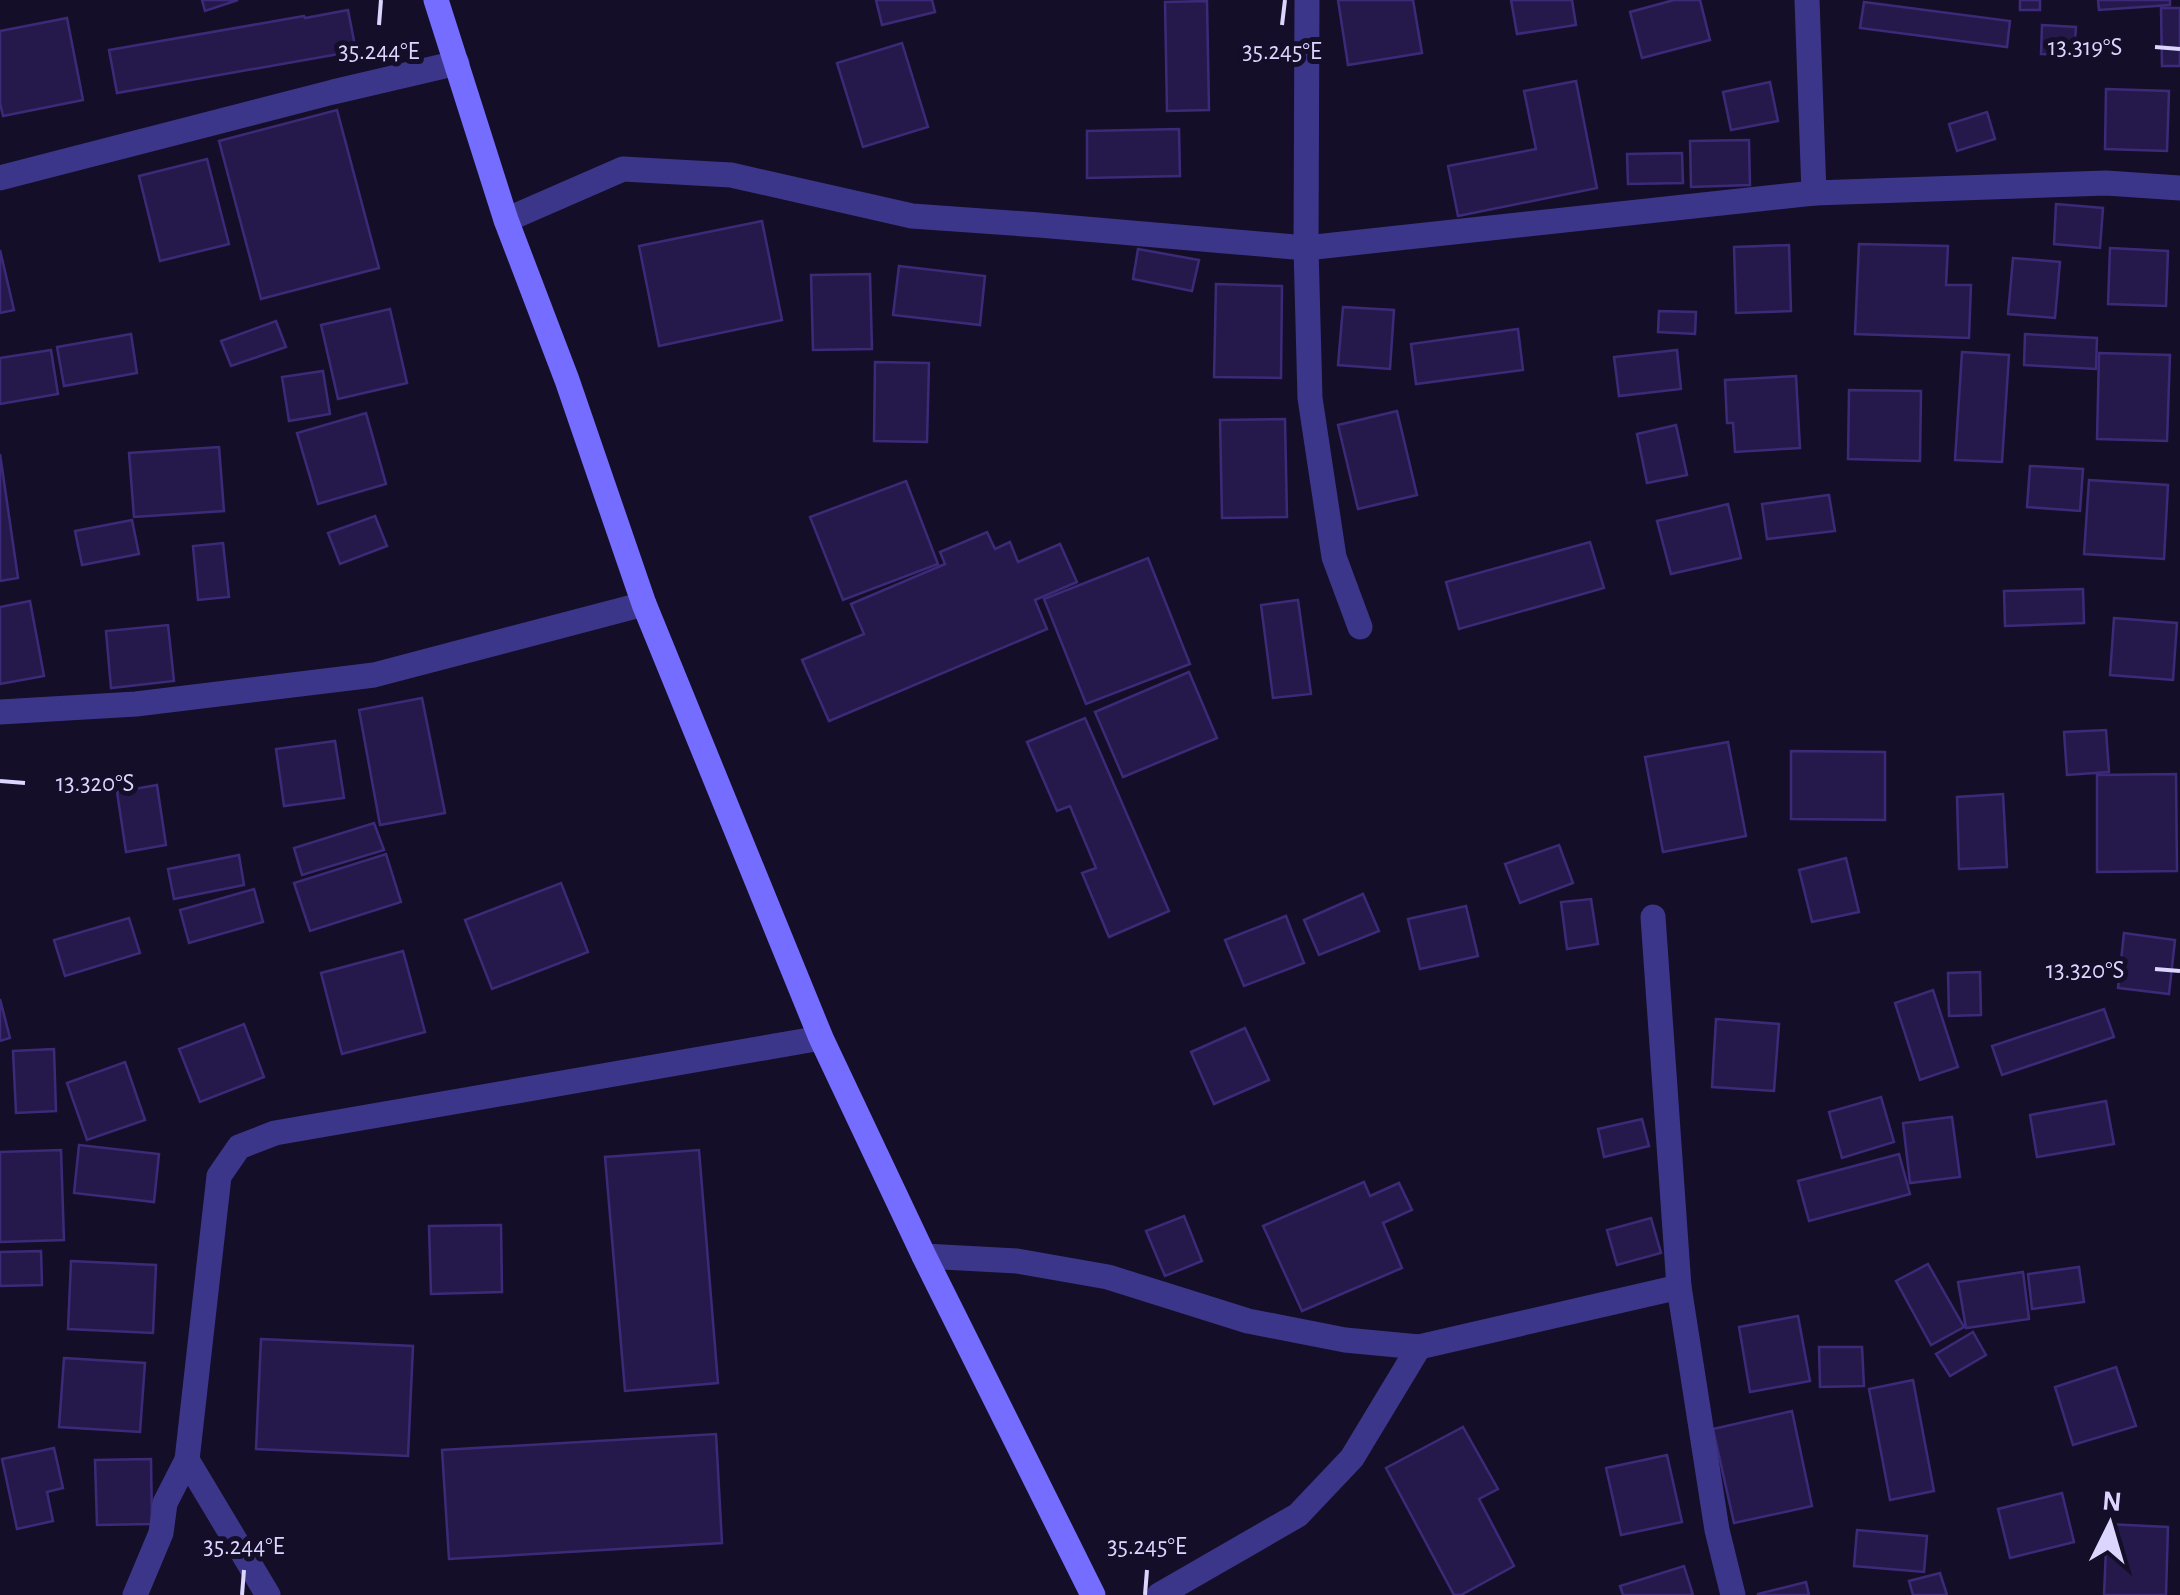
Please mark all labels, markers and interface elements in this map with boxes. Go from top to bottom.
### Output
text: 13.319°S [2048,35,2122,60]
text: 35.244°E [338,39,420,64]
text: 35.245°E [1242,39,1322,64]
text: 13.320°S [56,771,134,796]
text: 13.320°S [2046,958,2124,983]
north arrow [2060,1475,2160,1575]
text: N [2101,1487,2123,1517]
text: 35.244°E [203,1534,285,1559]
text: 35.245°E [1107,1534,1187,1559]

